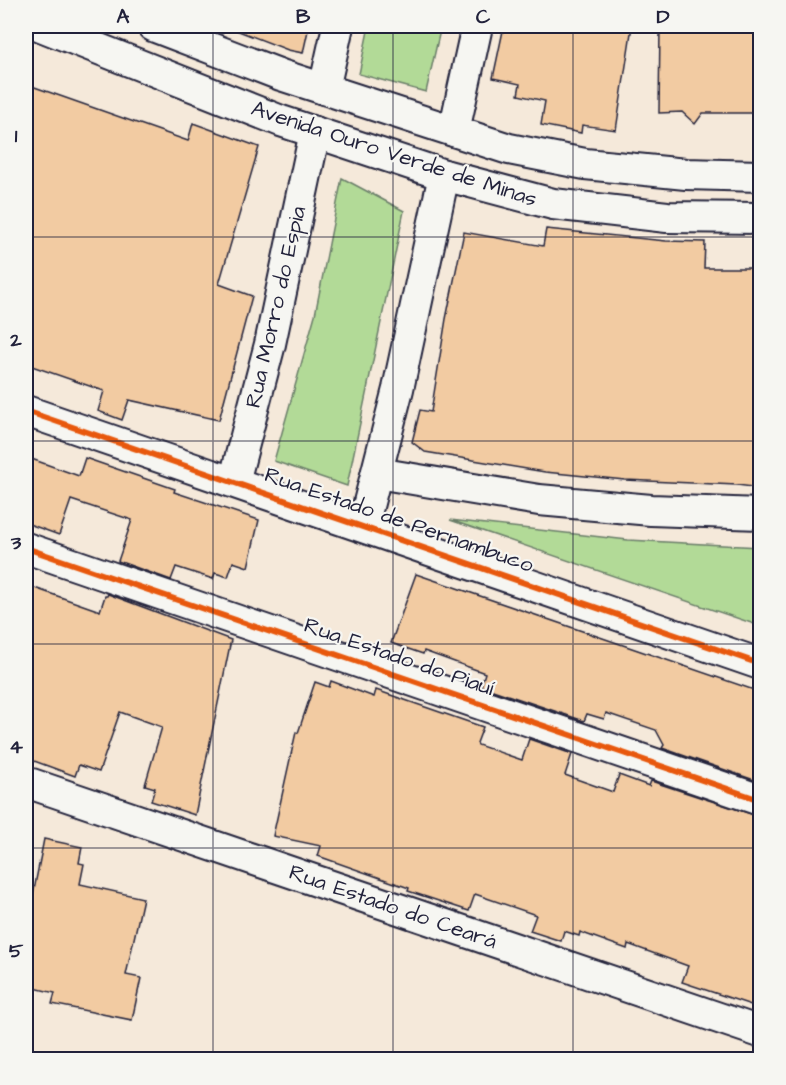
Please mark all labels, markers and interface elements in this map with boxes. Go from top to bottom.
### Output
text: A [117,3,130,31]
text: B [296,3,311,31]
text: C [476,3,491,31]
text: D [657,3,670,31]
street label: Avenida Ouro Verde de Minas [247,93,541,215]
text: 1 [15,122,18,150]
street label: Rua Morro do Espia [238,203,314,411]
text: 2 [9,326,22,354]
street label: Rua Estado de Pernambuco [260,459,538,581]
text: 3 [10,529,22,557]
street label: Rua Estado do Piauí [300,610,499,704]
text: 4 [9,733,23,761]
street label: Rua Estado do Ceará [285,857,501,957]
text: 5 [9,937,24,965]

